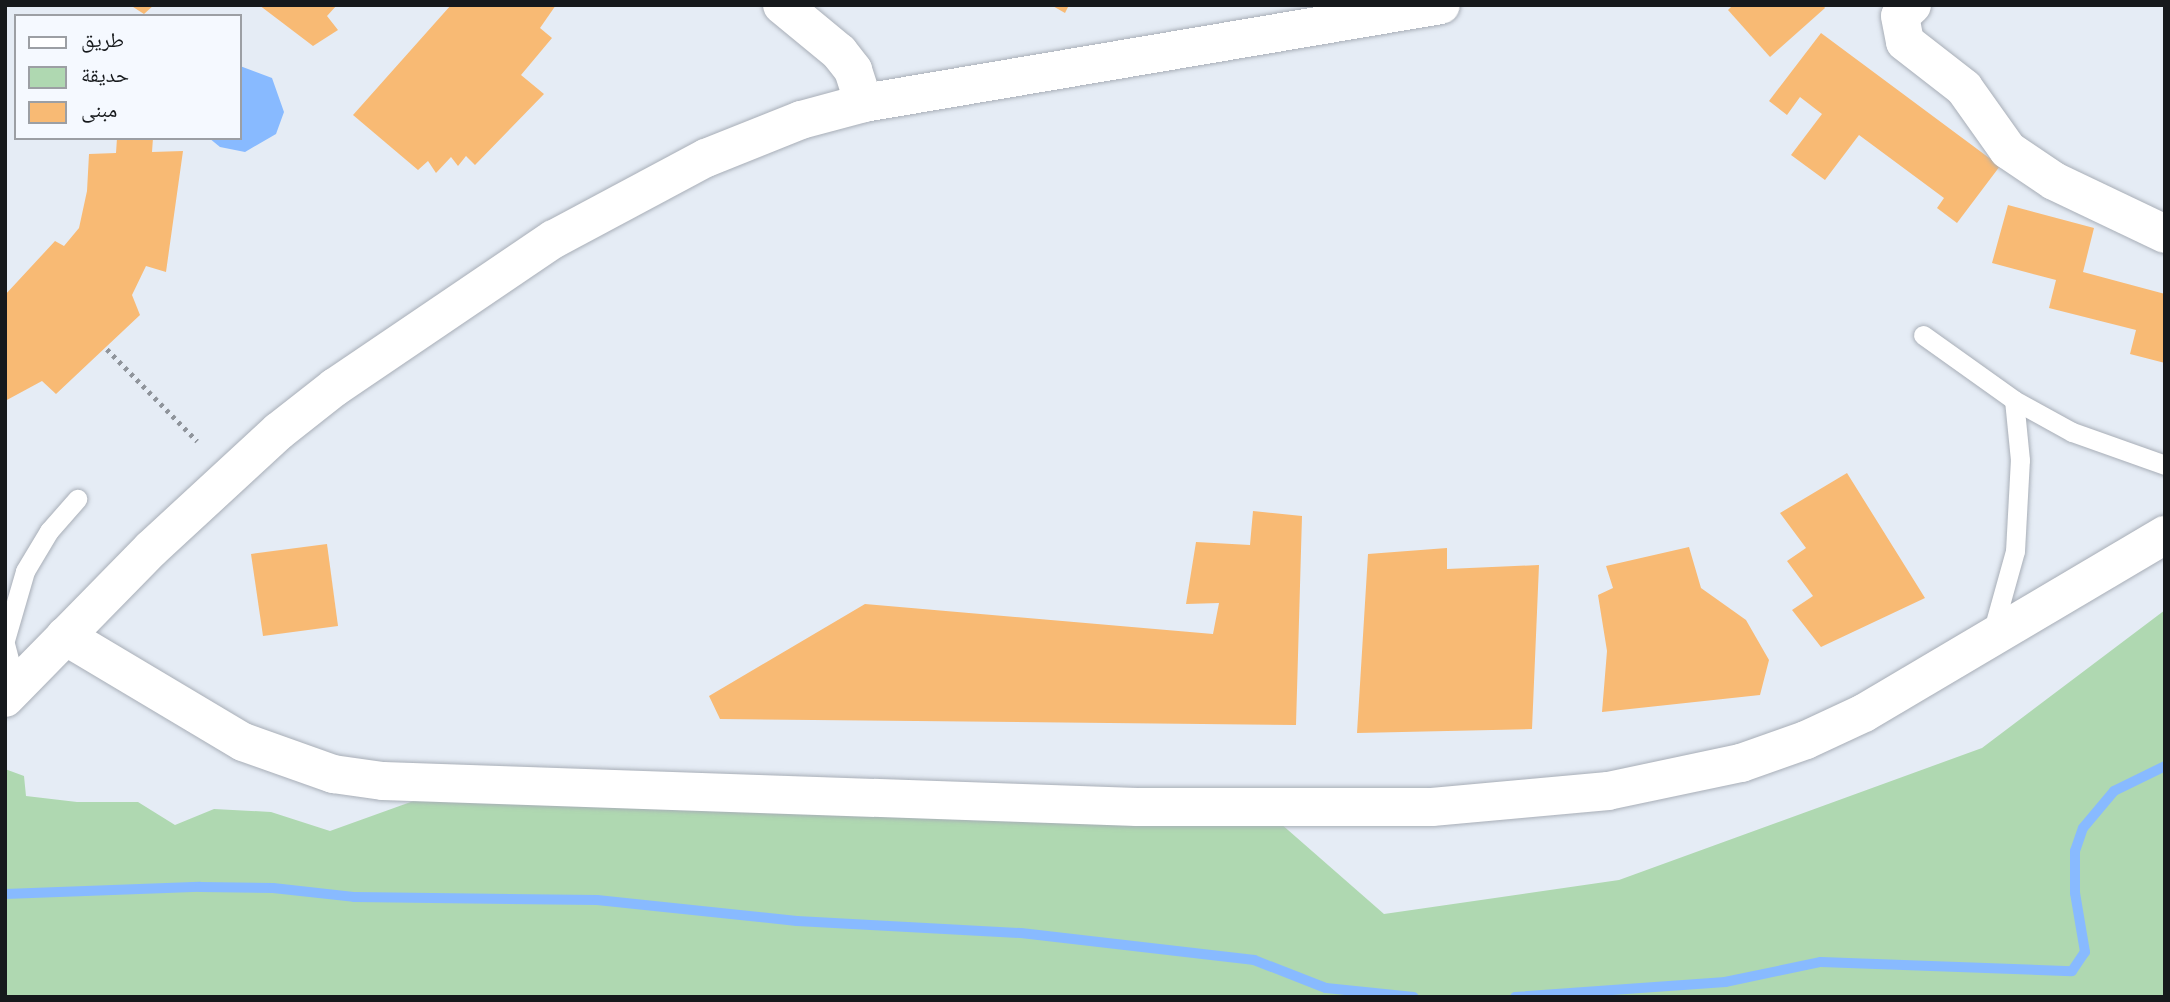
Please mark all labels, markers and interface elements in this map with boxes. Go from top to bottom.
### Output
legend [14,14,242,140]
text: طريق [81,25,124,53]
text: حديقة [81,60,129,88]
text: مبنى [81,95,117,123]

